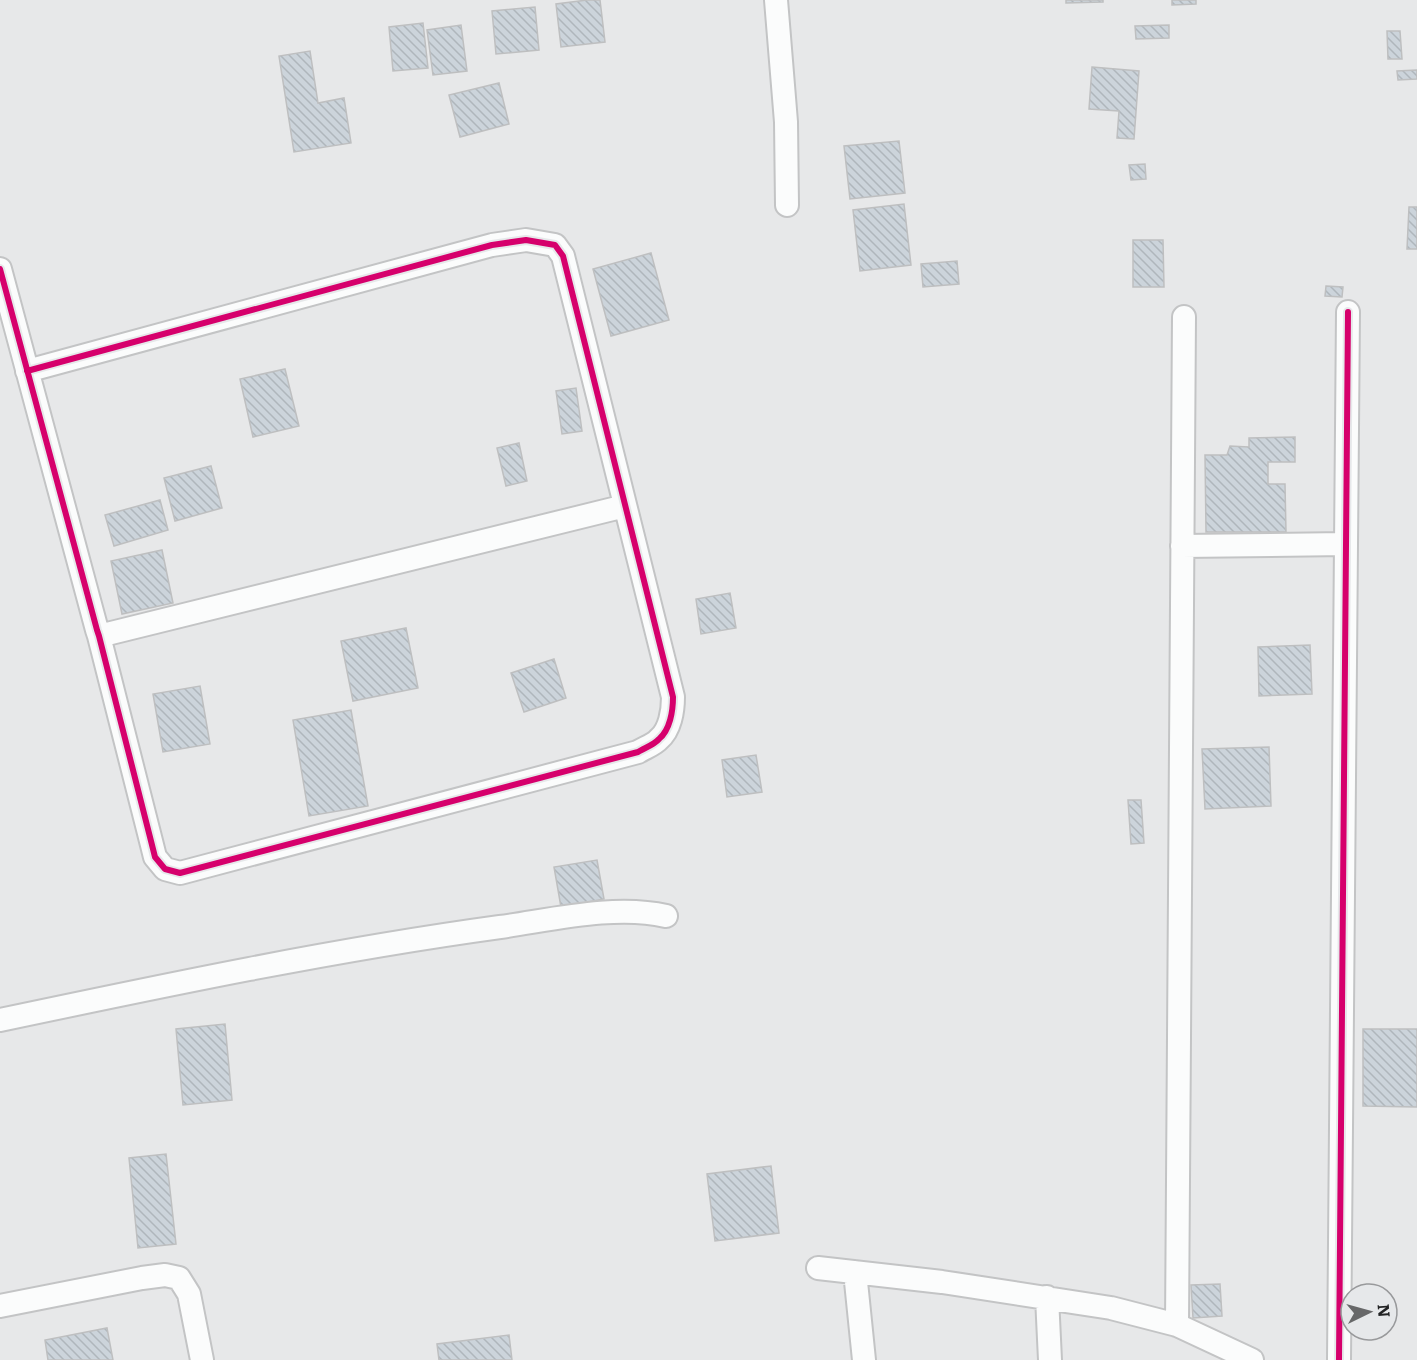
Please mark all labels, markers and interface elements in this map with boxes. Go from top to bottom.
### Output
north arrow [1339,1282,1399,1342]
text: N [1372,1303,1397,1318]

